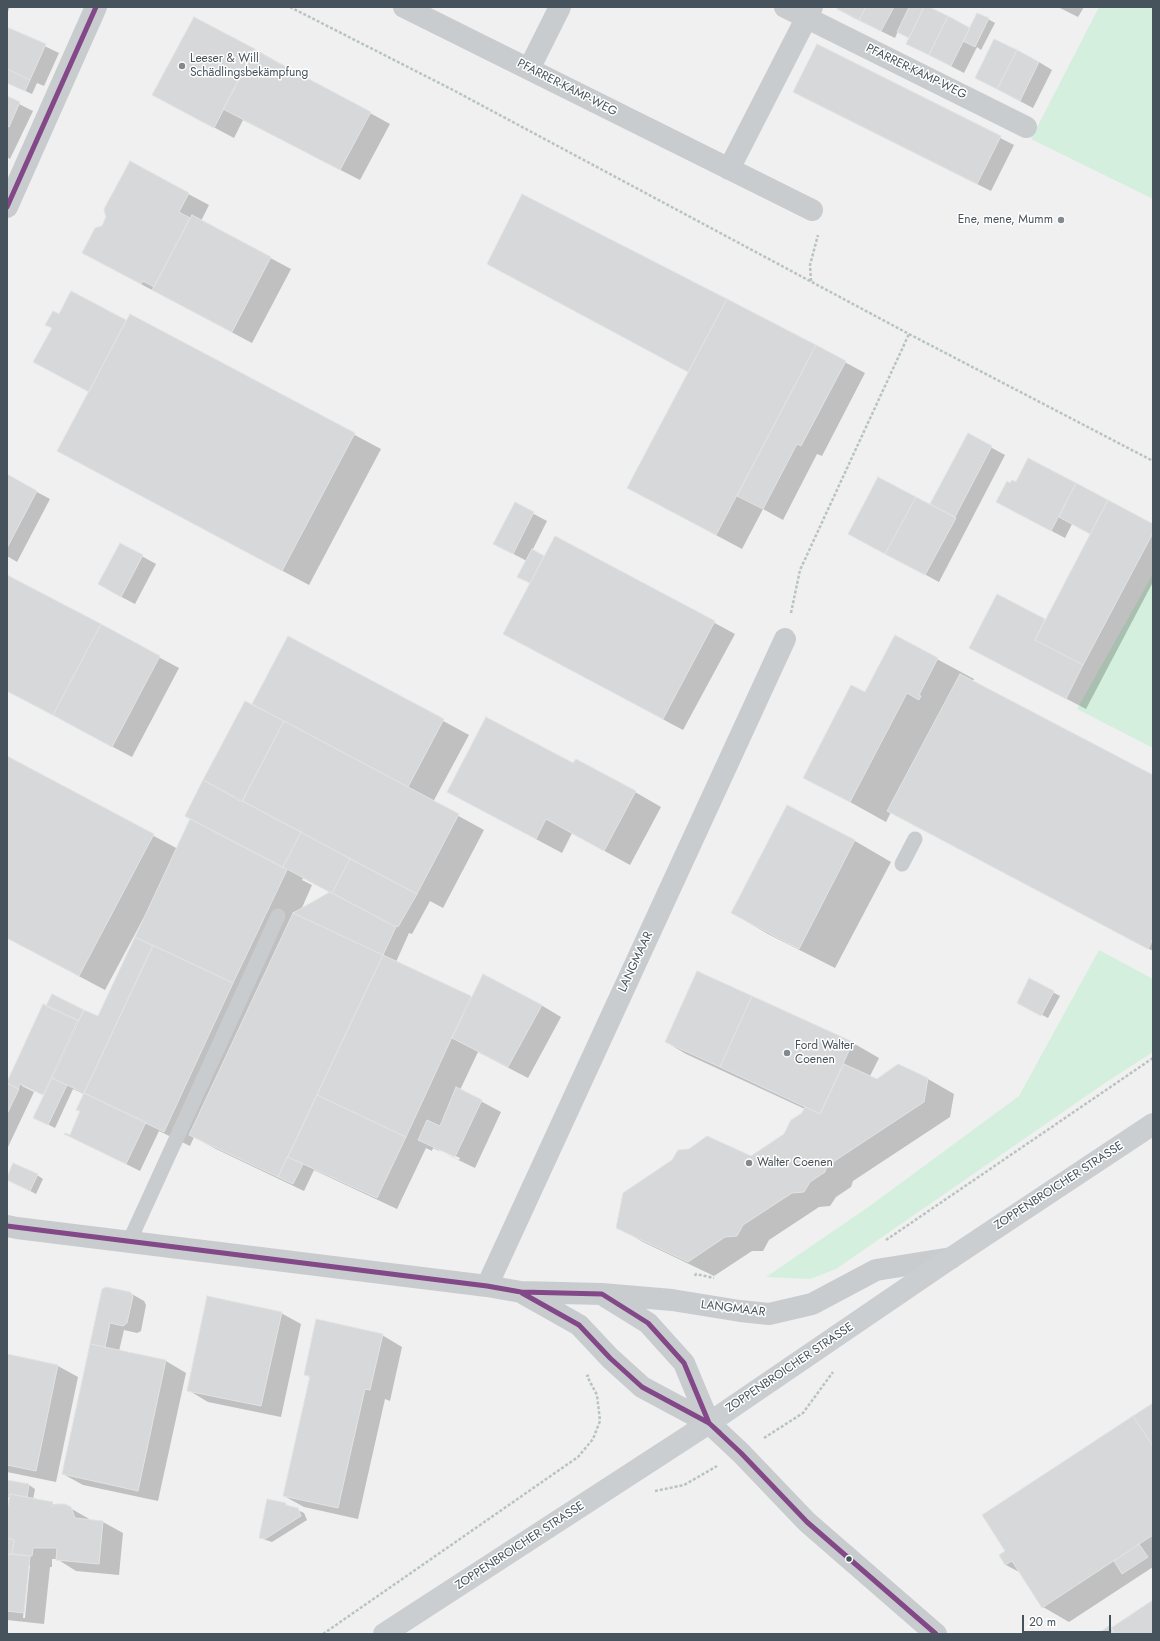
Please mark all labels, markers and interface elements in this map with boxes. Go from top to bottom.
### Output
street label: PFARRER-KAMP-WEG [863,41,969,103]
place label: Leeser & Will Schädlingsbekämpfung [190,52,308,80]
street label: PFARRER-KAMP-WEG [515,57,619,119]
marker: Leeser & Will Schädlingsbekämpfung [177,61,187,71]
place label: Ene, mene, Mumm [958,213,1053,227]
marker: Ene, mene, Mumm [1056,215,1066,225]
street label: LANGMAAR [616,930,656,994]
place label: Ford Walter Coenen [795,1039,854,1067]
marker: Ford Walter Coenen [782,1048,792,1058]
street label: ZOPPENBROICHER STRASSE [992,1139,1126,1233]
place label: Walter Coenen [757,1156,833,1170]
marker: Walter Coenen [744,1158,754,1168]
street label: LANGMAAR [700,1298,766,1320]
street label: ZOPPENBROICHER STRASSE [724,1320,856,1416]
street label: ZOPPENBROICHER STRASSE [453,1499,587,1593]
unlabelled marker [844,1554,854,1564]
scale bar [1024,1607,1113,1633]
text: 20 m [1029,1613,1056,1631]

